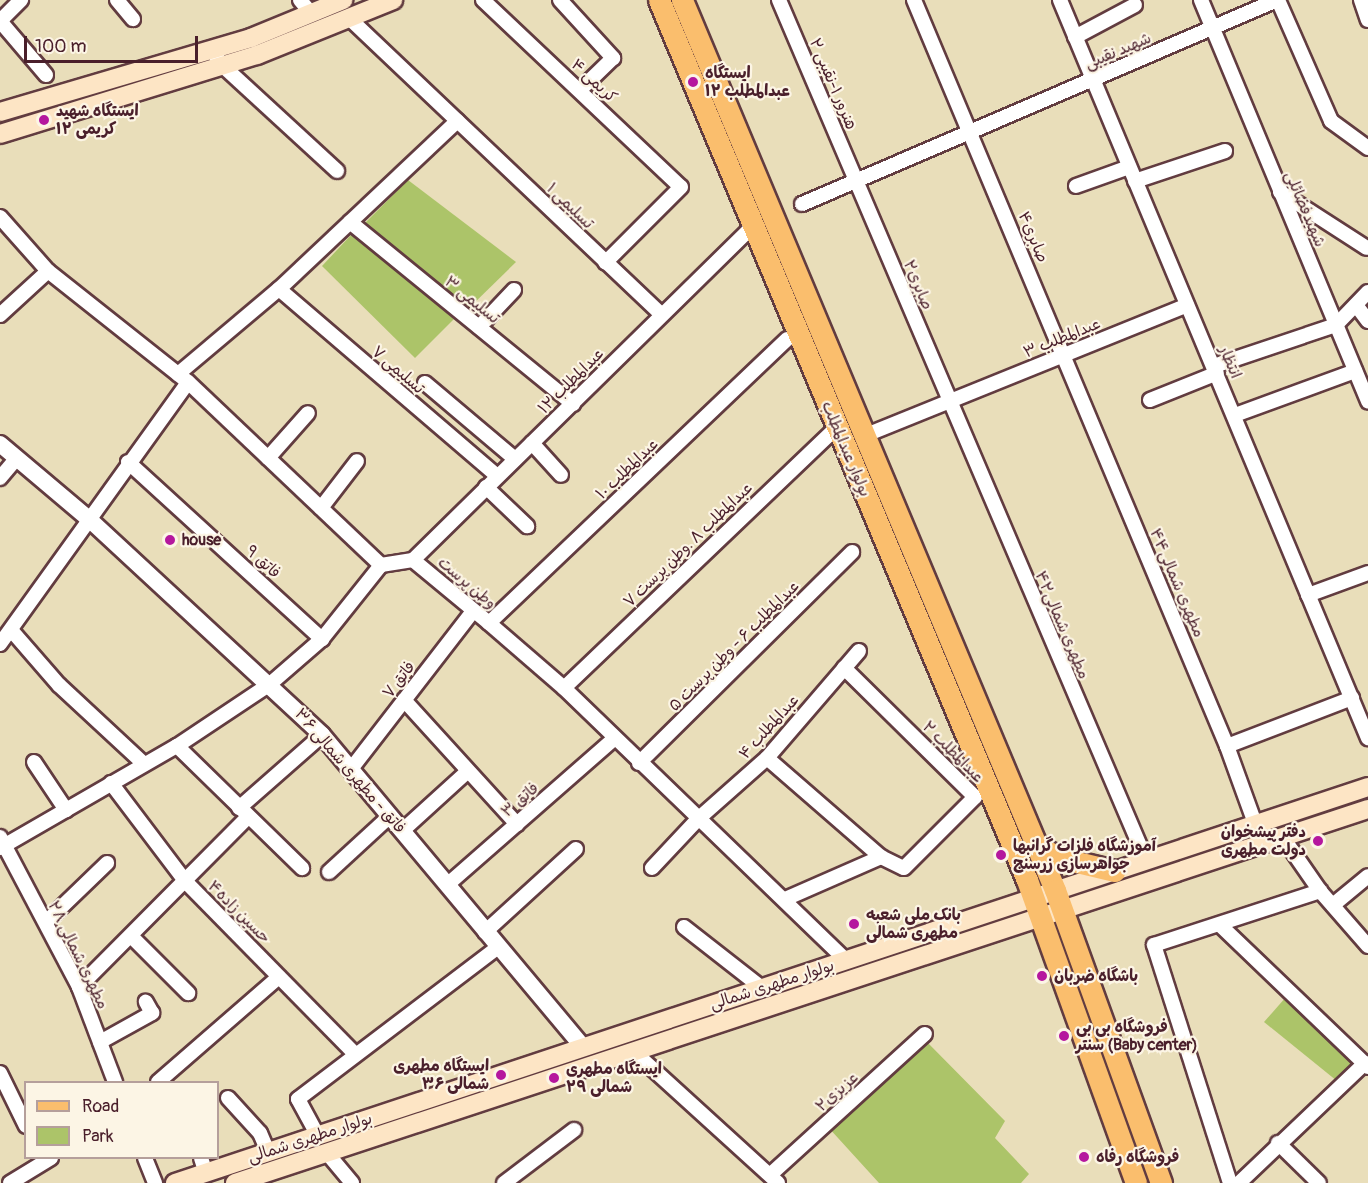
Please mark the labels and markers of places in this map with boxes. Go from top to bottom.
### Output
place label: ایستگاه عبدالمطلب ۱۲ [705,63,790,101]
marker: ایستگاه عبدالمطلب ۱۲ [686,75,700,89]
place label: ایستگاه شهید کریمی ۱۲ [56,101,139,139]
marker: ایستگاه شهید کریمی ۱۲ [37,113,51,127]
place label: house [182,530,221,550]
marker: house [163,533,177,547]
place label: دفتر پیشخوان دولت مطهری [1221,822,1306,860]
marker: دفتر پیشخوان دولت مطهری [1311,834,1325,848]
place label: آموزشگاه فلزات گرانبها جواهرسازی زرسنج [1013,836,1156,874]
marker: آموزشگاه فلزات گرانبها جواهرسازی زرسنج [994,848,1008,862]
place label: بانک ملی شعبه مطهری شمالی [866,905,961,943]
marker: بانک ملی شعبه مطهری شمالی [847,917,861,931]
place label: باشگاه ضربان [1054,966,1138,986]
marker: باشگاه ضربان [1035,969,1049,983]
place label: فروشگاه بی بی سنتر (Baby center) [1076,1017,1198,1055]
marker: فروشگاه بی بی سنتر (Baby center) [1057,1029,1071,1043]
place label: ایستگاه مطهری شمالی ۳۶ [393,1056,489,1094]
place label: ایستگاه مطهری شمالی ۲۹ [566,1059,662,1097]
marker: ایستگاه مطهری شمالی ۳۶ [494,1068,508,1082]
marker: ایستگاه مطهری شمالی ۲۹ [547,1071,561,1085]
place label: فروشگاه رفاه [1096,1147,1179,1167]
marker: فروشگاه رفاه [1077,1150,1091,1164]

